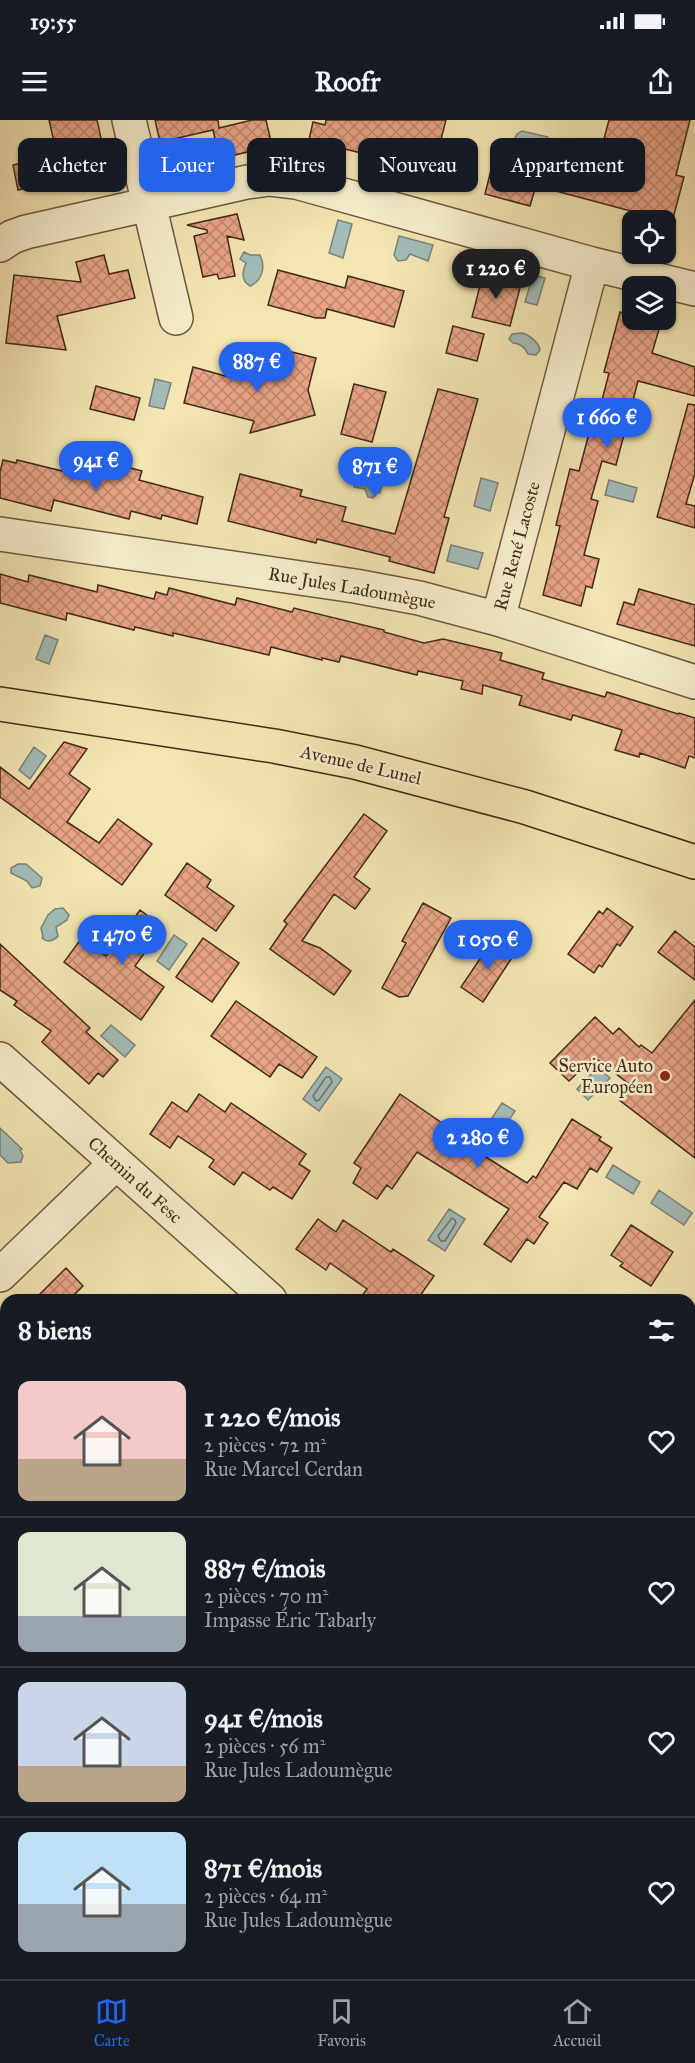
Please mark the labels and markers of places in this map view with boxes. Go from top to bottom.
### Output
pin: 1 220 € [441,249,551,300]
pin: 887 € [215,342,299,393]
pin: 1 660 € [552,398,662,449]
pin: 941 € [54,441,138,492]
pin: 871 € [333,447,417,498]
pin: 1 470 € [67,915,177,966]
pin: 1 050 € [433,920,543,971]
place label: Service Auto Européen [559,1055,653,1098]
marker: Service Auto Européen [658,1069,672,1083]
pin: 2 280 € [423,1118,533,1169]

